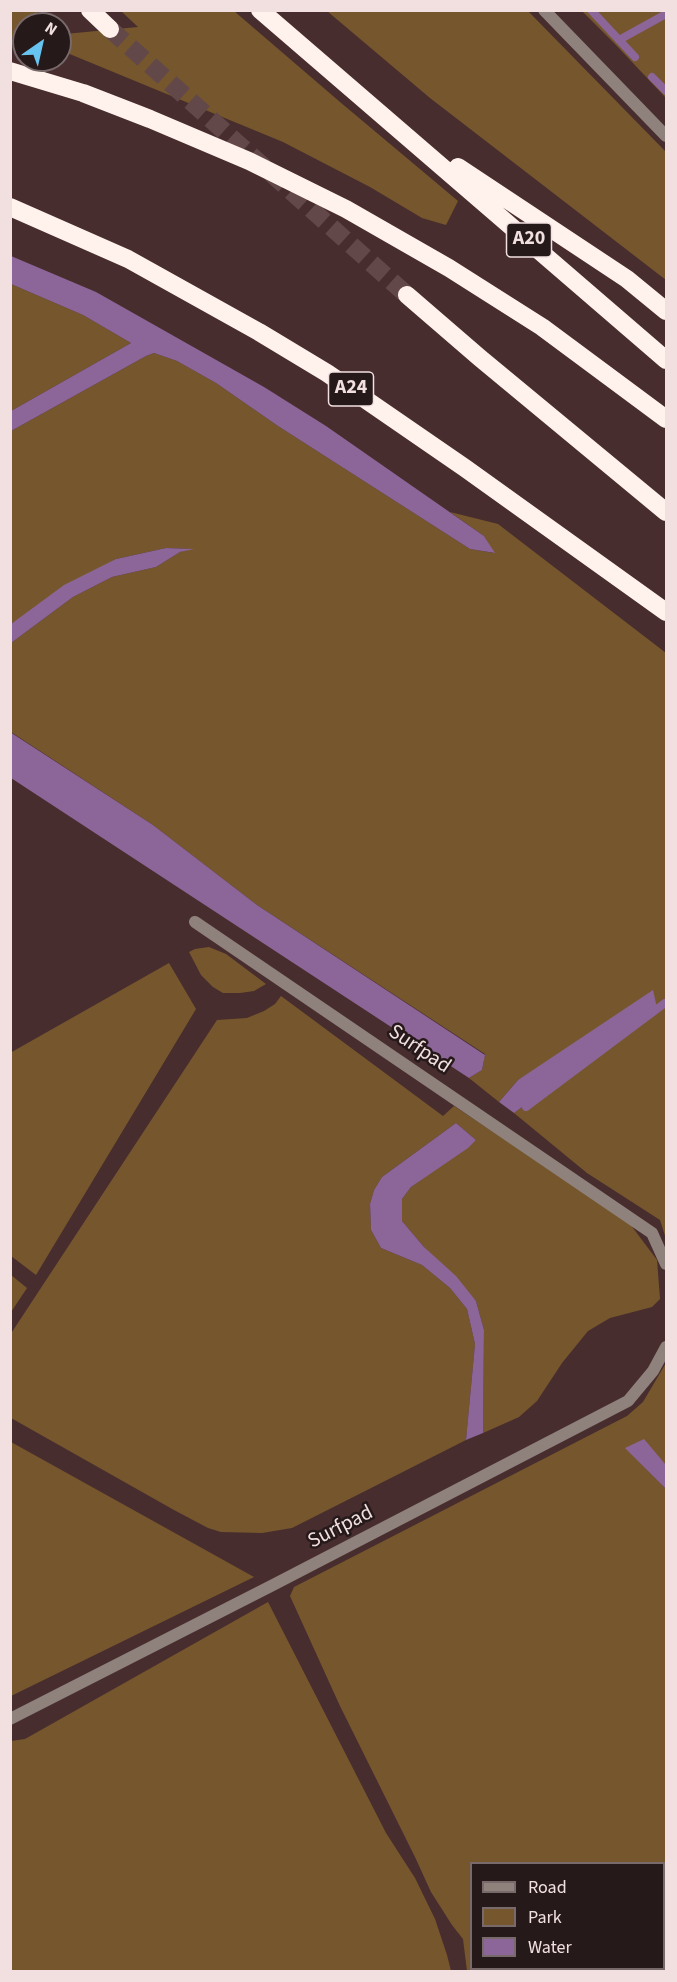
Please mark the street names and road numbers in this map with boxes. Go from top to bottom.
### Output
road number: A20 [506,223,552,257]
road number: A24 [328,372,374,406]
street label: Surfpad [383,1020,455,1080]
street label: Surfpad [304,1501,378,1555]

